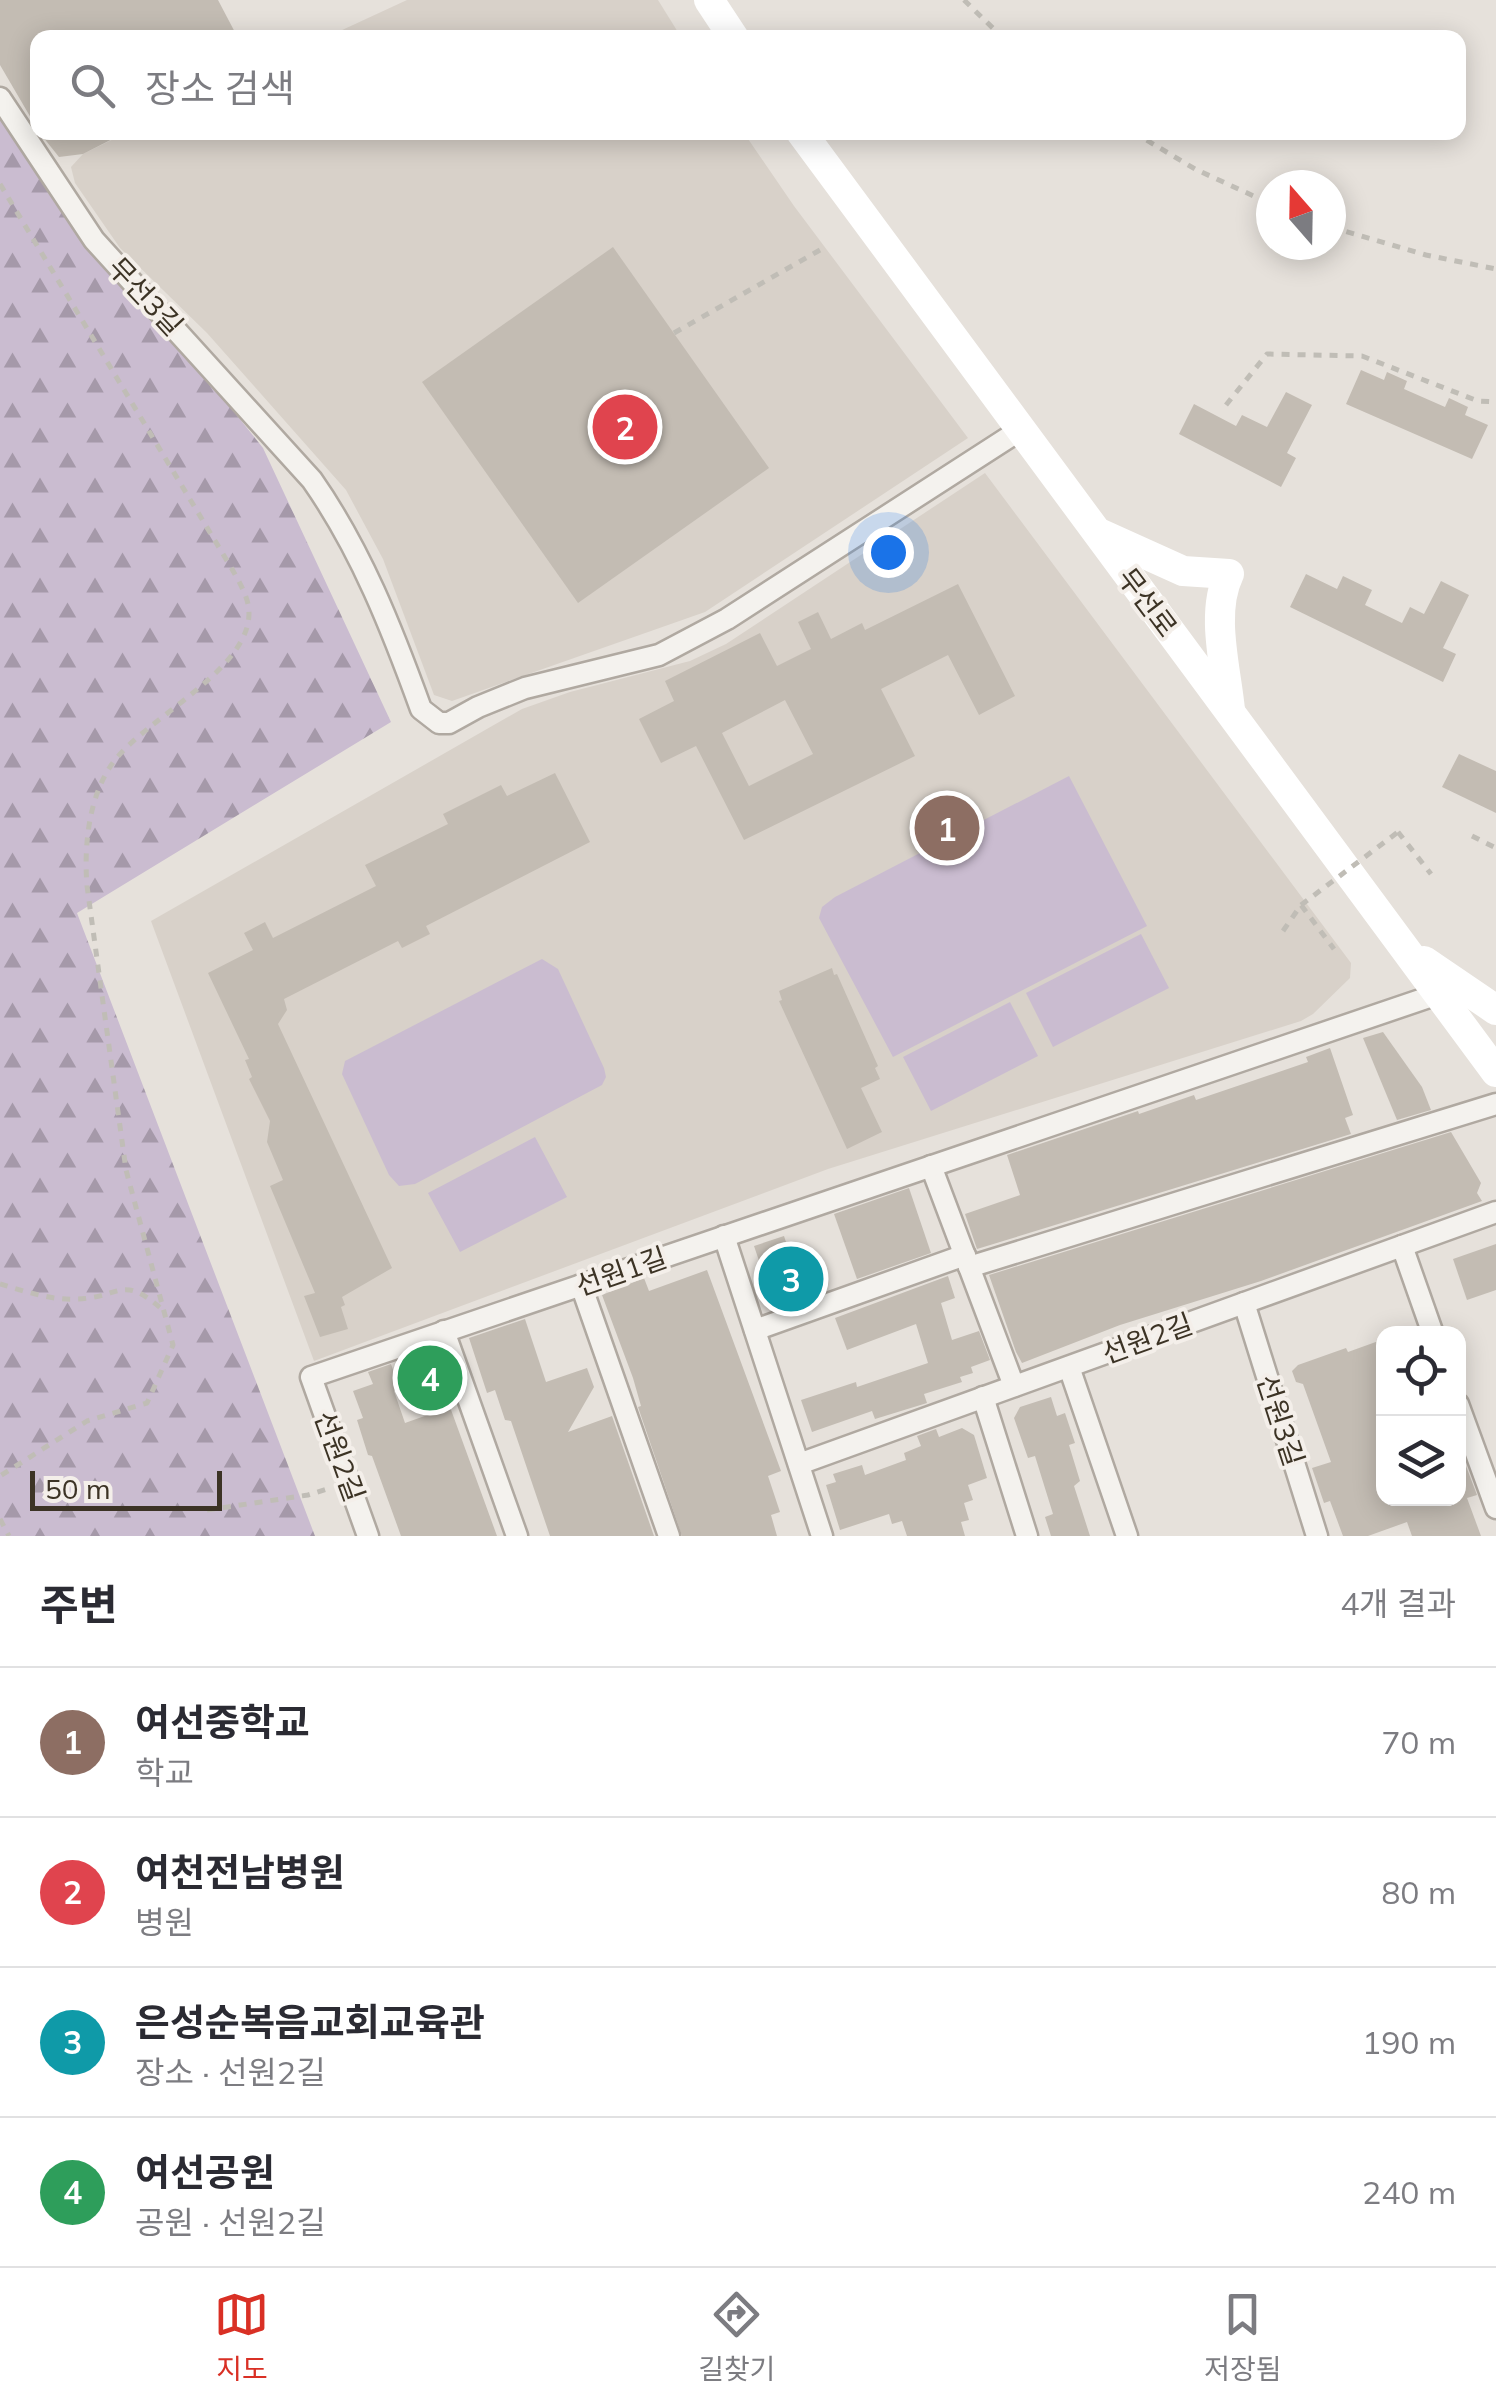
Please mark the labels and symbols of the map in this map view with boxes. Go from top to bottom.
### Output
north arrow [1256,170,1346,260]
street label: 무선3길 [101,250,191,342]
pin: 2 [592,390,658,464]
your location [863,527,914,578]
street label: 무선로 [1111,561,1185,643]
pin: 1 [914,790,980,866]
street label: 선원1길 [571,1239,671,1303]
pin: 3 [758,1242,824,1316]
street label: 선원2길 [1097,1305,1197,1371]
pin: 4 [398,1340,462,1416]
street label: 선원3길 [1250,1370,1312,1470]
street label: 선원2길 [307,1406,373,1506]
scale bar [30,1466,222,1510]

